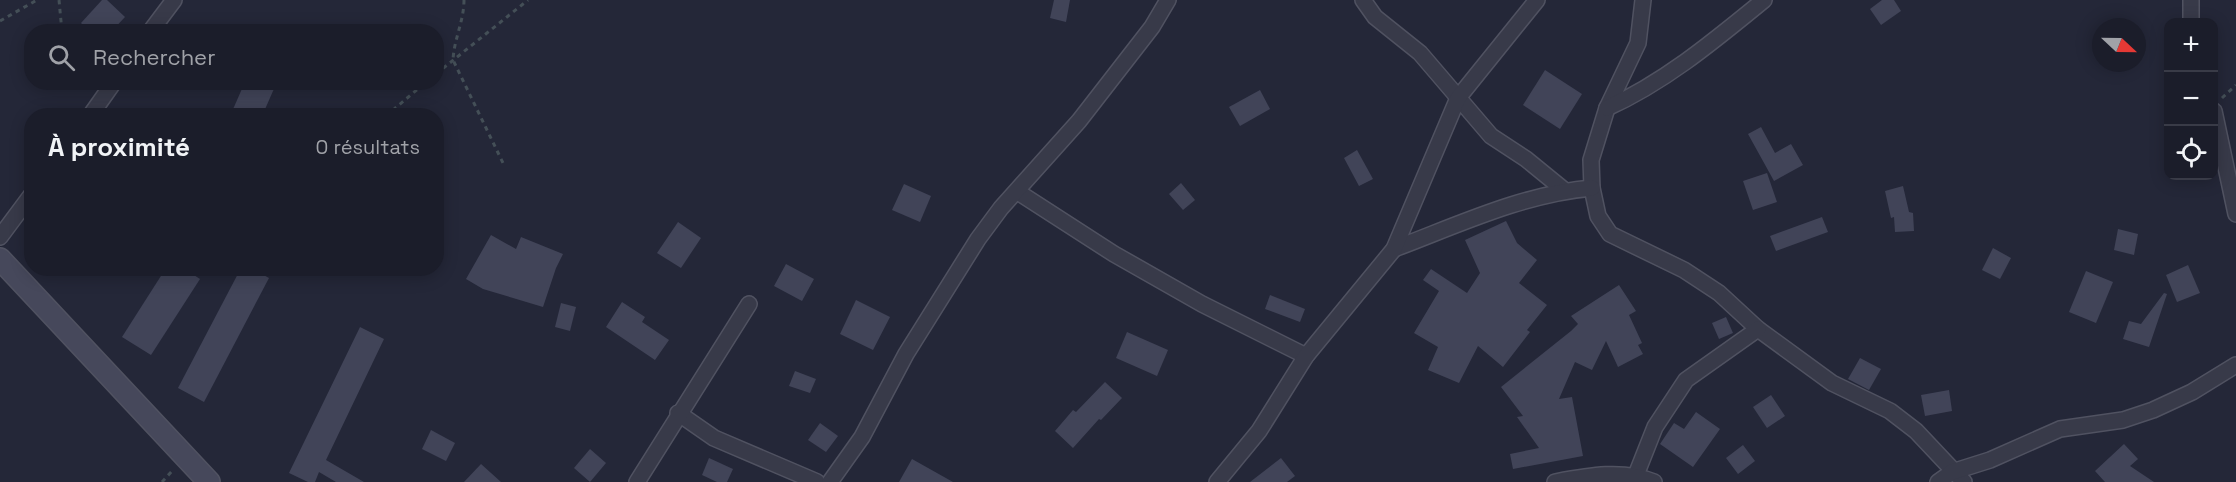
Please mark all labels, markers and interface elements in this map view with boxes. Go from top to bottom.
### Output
north arrow [2092,18,2146,72]
map controls [2164,18,2218,180]
button: + [2164,18,2218,72]
search box [24,24,444,90]
icon: search [45,41,78,74]
text: Rechercher [93,43,215,71]
button: − [2164,72,2218,126]
button: locate [2164,126,2218,180]
text: À proximité [48,130,190,164]
text: 0 résultats [316,134,420,160]

